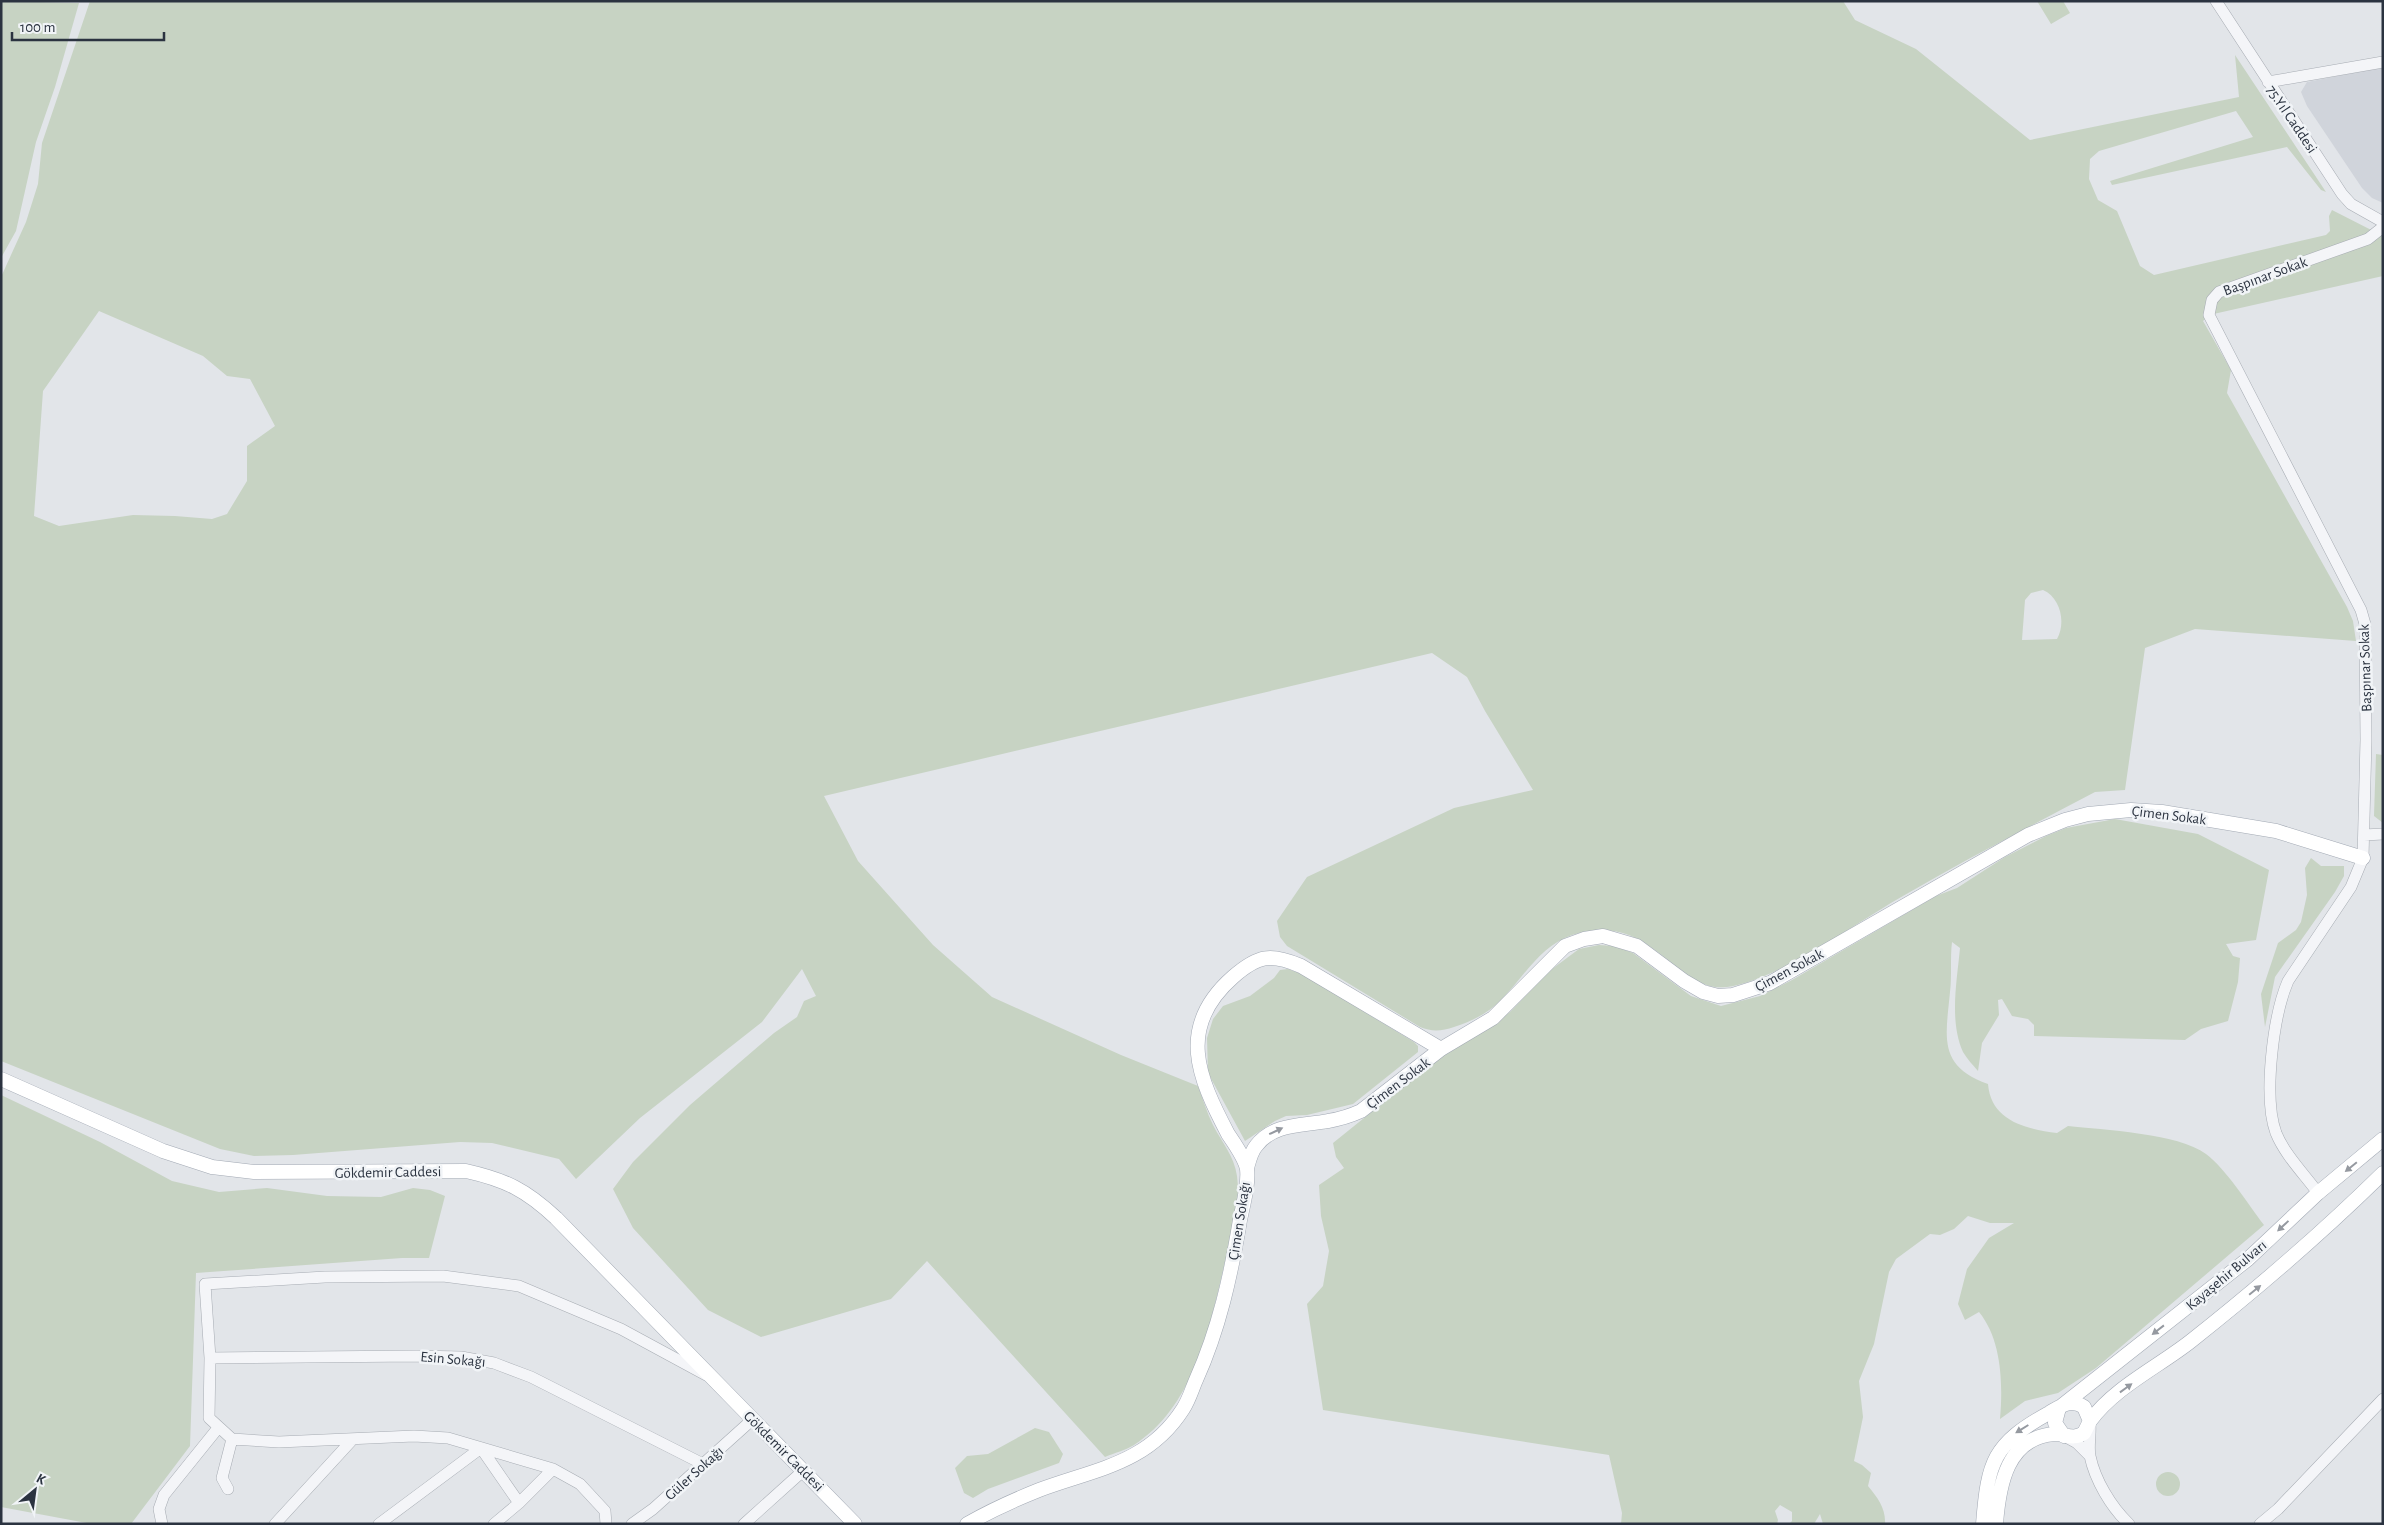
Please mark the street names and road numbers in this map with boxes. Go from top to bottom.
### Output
street label: 75.Yıl Caddesi [2263,83,2320,156]
street label: Başpınar Sokak [2221,254,2309,299]
street label: Başpınar Sokak [2356,624,2375,712]
street label: Çimen Sokak [2131,803,2207,828]
street label: Çimen Sokak [1753,946,1826,995]
street label: Çimen Sokak [1364,1055,1433,1112]
street label: Gökdemir Caddesi [335,1164,441,1181]
street label: Çimen Sokağı [1226,1181,1253,1261]
street label: Kayaşehir Bulvarı [2183,1238,2269,1313]
street label: Esin Sokağı [420,1349,486,1370]
street label: Gökdemir Caddesi [741,1408,827,1494]
street label: Güler Sokağı [662,1443,726,1503]

